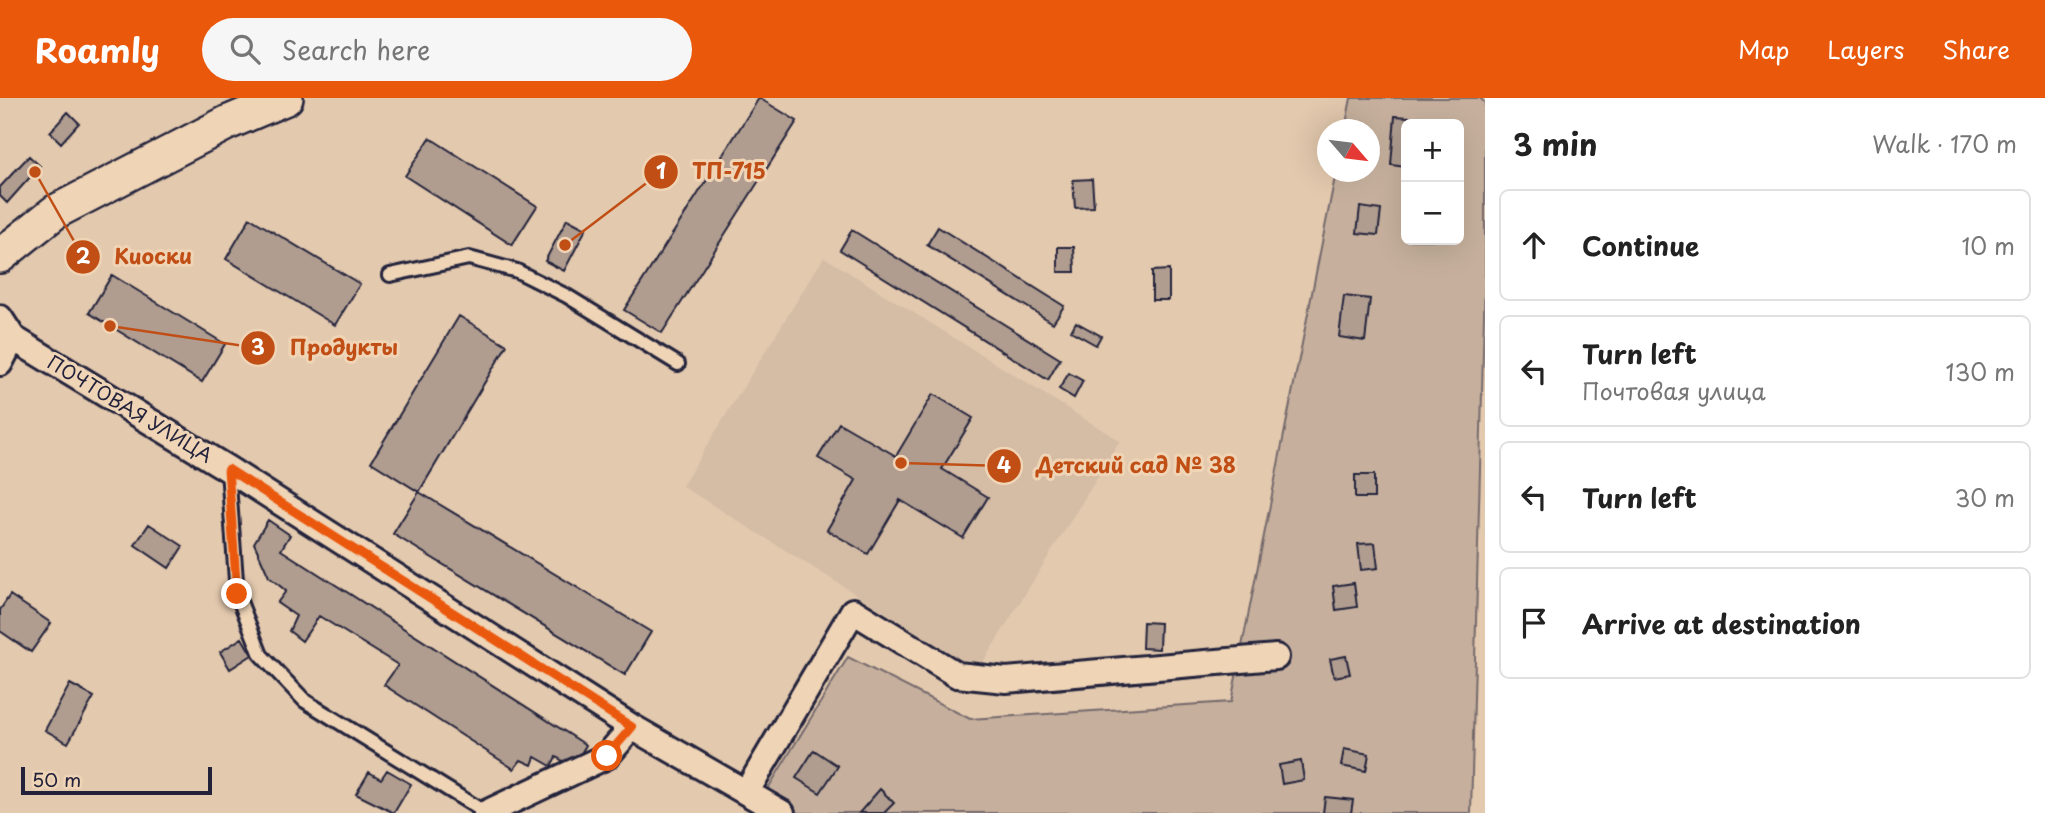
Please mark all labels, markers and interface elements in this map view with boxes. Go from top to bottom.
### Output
search box [202,18,692,81]
text: Roamly [35,24,160,74]
icon: search [226,30,264,68]
text: Search here [282,30,430,69]
text: Map [1738,31,1789,67]
text: Layers [1827,31,1904,67]
text: Share [1942,31,2010,67]
north arrow [1317,119,1380,182]
map controls [1401,119,1464,245]
button: + [1401,119,1464,182]
text: 3 min [1513,121,1598,166]
text: Walk · 170 m [1872,126,2017,161]
callout: ТП-715 [643,151,780,193]
text: 1 [656,154,666,186]
text: ТП-715 [692,154,766,186]
button: − [1401,182,1464,245]
icon: ahead [1515,226,1553,264]
text: Continue [1582,226,1699,265]
text: 10 m [1961,228,2015,263]
callout: Киоски [65,236,206,278]
text: 2 [76,239,91,271]
text: Киоски [114,239,192,271]
callout: Продукты [241,327,412,369]
text: 3 [251,330,265,362]
text: Продукты [290,330,398,362]
text: Turn left [1582,334,1697,373]
street label: ПОЧТОВАЯ УЛИЦА [43,348,218,469]
icon: left [1515,352,1553,390]
text: 130 m [1945,354,2015,389]
text: Почтовая улица [1582,373,1766,408]
callout: Детский сад № 38 [987,445,1251,487]
text: 4 [997,448,1011,480]
text: Детский сад № 38 [1035,448,1236,480]
icon: left [1515,478,1553,516]
text: Turn left [1582,478,1697,517]
text: 30 m [1954,480,2015,515]
route end [221,578,252,609]
icon: arrive [1515,604,1553,642]
text: Arrive at destination [1582,604,1861,643]
route start [591,740,622,771]
scale bar [21,764,212,796]
text: 50 m [32,765,81,793]

